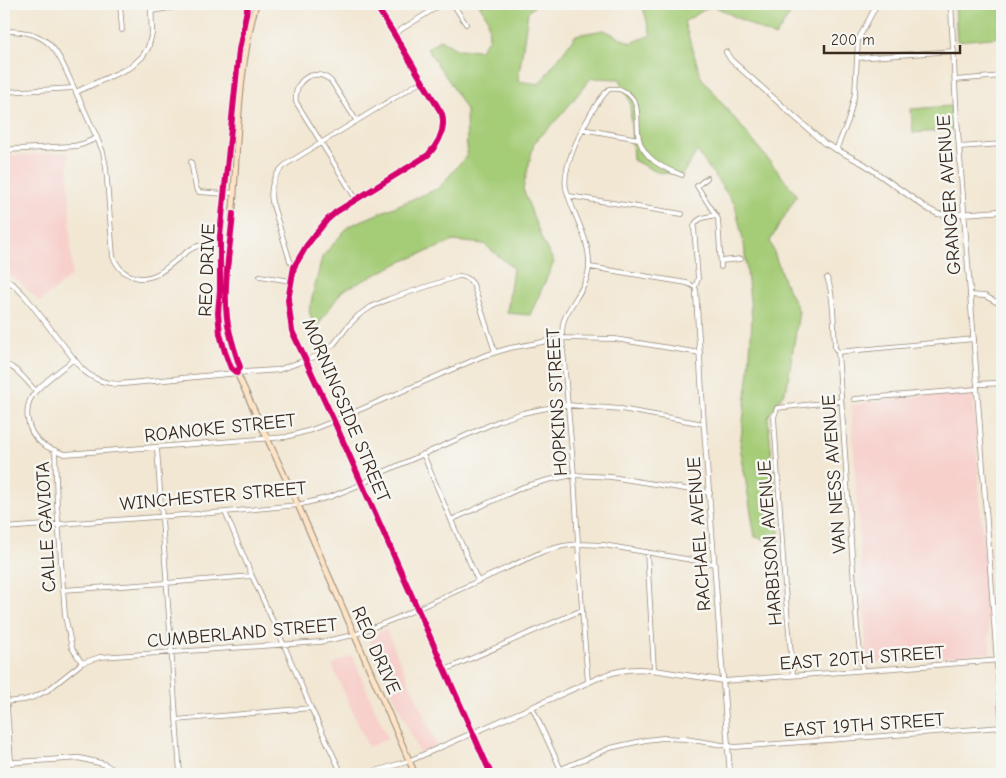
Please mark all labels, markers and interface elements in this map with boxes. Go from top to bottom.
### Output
scale bar [824,22,960,54]
text: 200 m [831,31,875,49]
street label: GRANGER AVENUE [932,114,966,276]
street label: REO DRIVE [194,223,220,317]
street label: MORNINGSIDE STREET [297,315,395,506]
street label: HOPKINS STREET [542,327,572,477]
street label: VAN NESS AVENUE [817,394,851,554]
street label: ROANOKE STREET [143,409,297,447]
street label: RACHAEL AVENUE [683,456,715,612]
street label: HARBISON AVENUE [753,459,787,626]
street label: CALLE GAVIOTA [32,461,60,593]
street label: WINCHESTER STREET [119,477,307,515]
street label: REO DRIVE [347,603,405,698]
street label: CUMBERLAND STREET [146,614,338,652]
street label: EAST 20TH STREET [779,641,945,675]
street label: EAST 19TH STREET [783,708,945,742]

